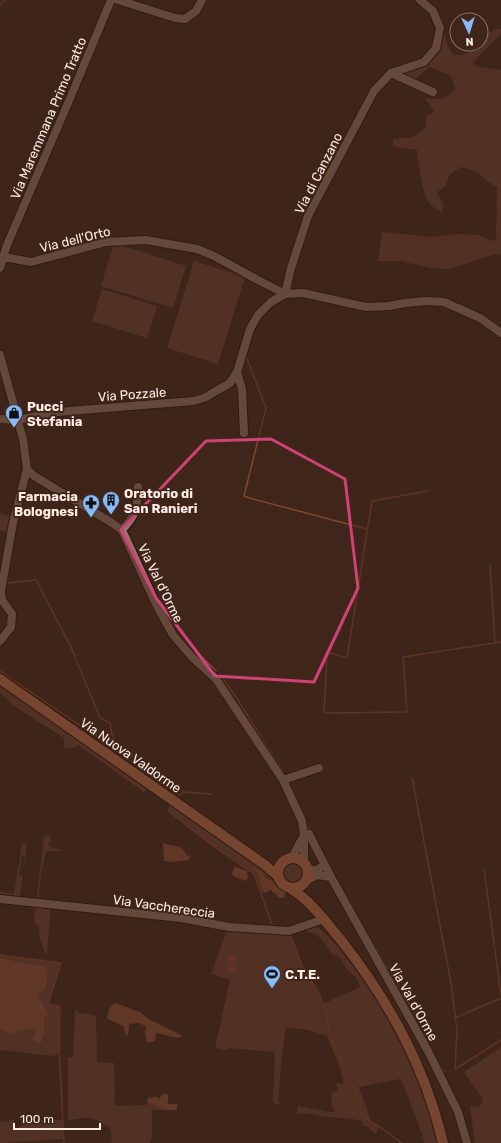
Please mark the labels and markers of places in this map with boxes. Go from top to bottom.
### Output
place label: Pucci Stefania [27,399,82,429]
shop icon: Pucci Stefania [4,403,24,428]
place label: Oratorio di San Ranieri [124,486,198,516]
place label: Farmacia Bolognesi [14,489,78,519]
building icon: Oratorio di San Ranieri [101,490,121,515]
pharmacy icon: Farmacia Bolognesi [81,493,101,518]
sports icon: C.T.E. [262,964,282,989]
place label: C.T.E. [285,967,320,982]

